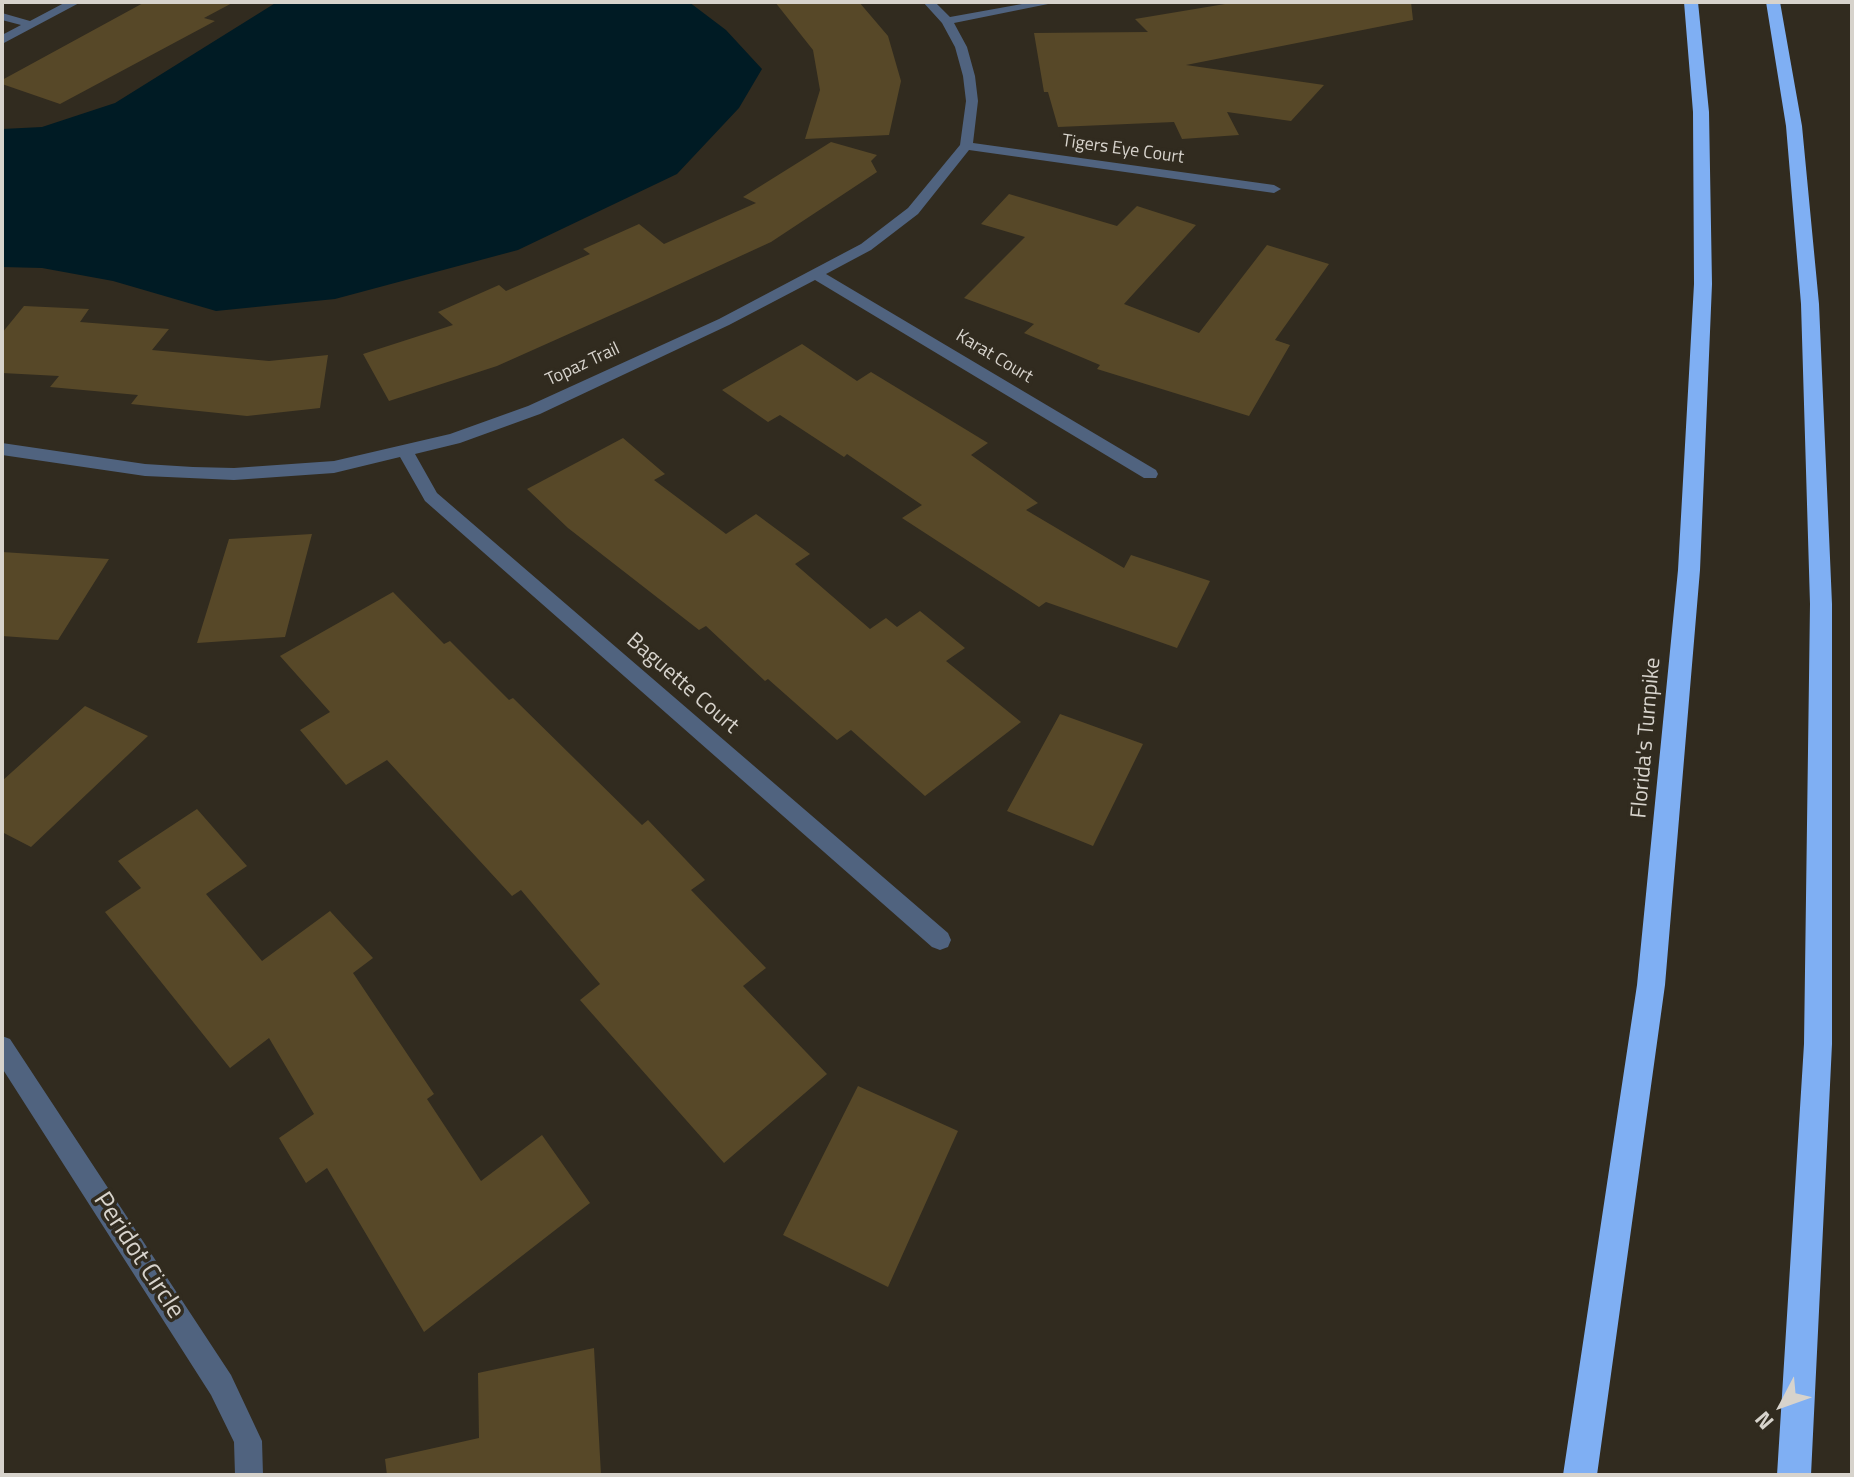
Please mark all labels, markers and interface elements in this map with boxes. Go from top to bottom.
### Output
street label: Tigers Eye Court [1061,131,1185,169]
street label: Karat Court [952,326,1036,388]
street label: Topaz Trail [543,338,623,392]
street label: Baguette Court [620,628,744,740]
street label: Florida's Turnpike [1627,656,1667,820]
street label: Peridot Circle [86,1187,190,1325]
north arrow [1742,1365,1822,1445]
text: N [1746,1404,1782,1438]

